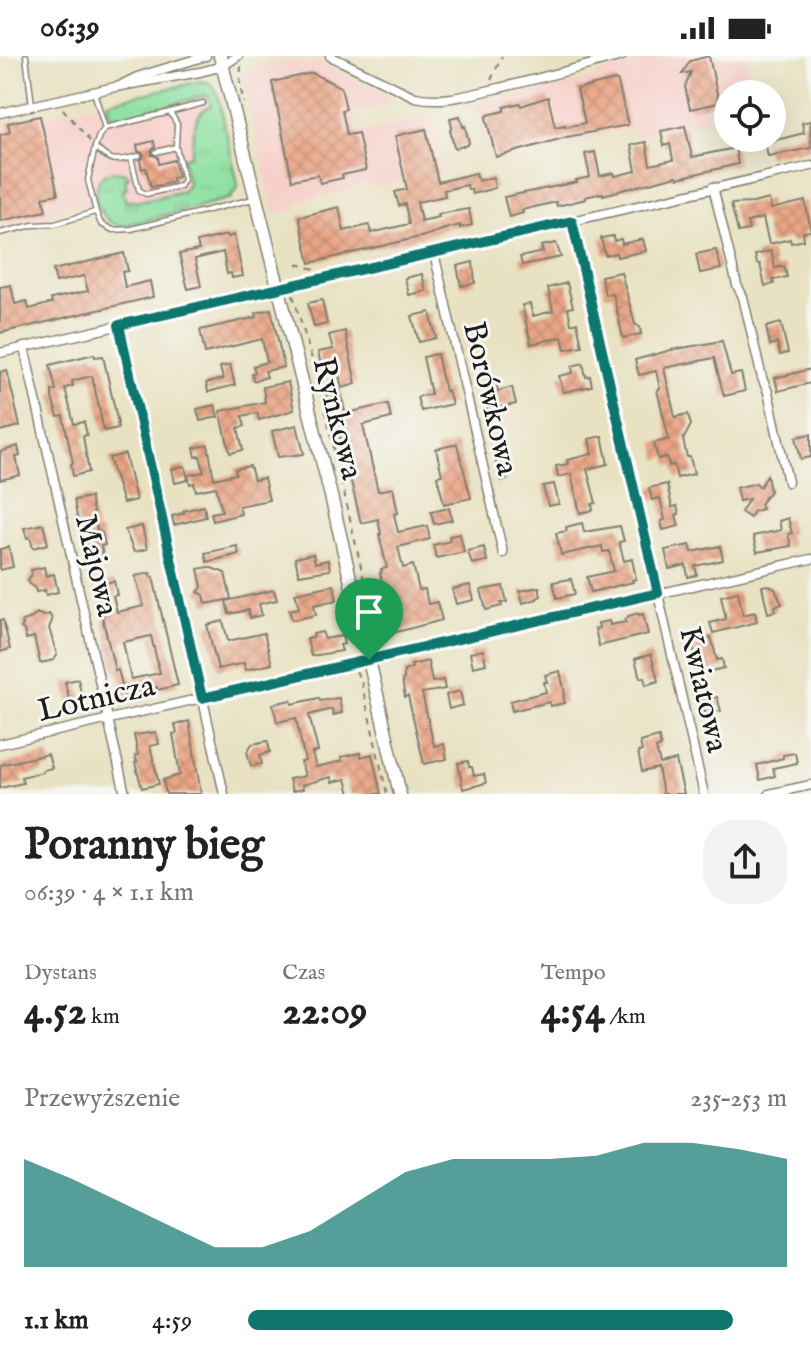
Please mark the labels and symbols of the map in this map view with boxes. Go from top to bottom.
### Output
street label: Borówkowa [452,318,527,479]
street label: Rynkowa [302,353,372,484]
street label: Majowa [64,511,127,621]
pin [335,578,403,660]
street label: Kwiatowa [668,622,737,757]
street label: Lotnicza [34,666,159,733]

